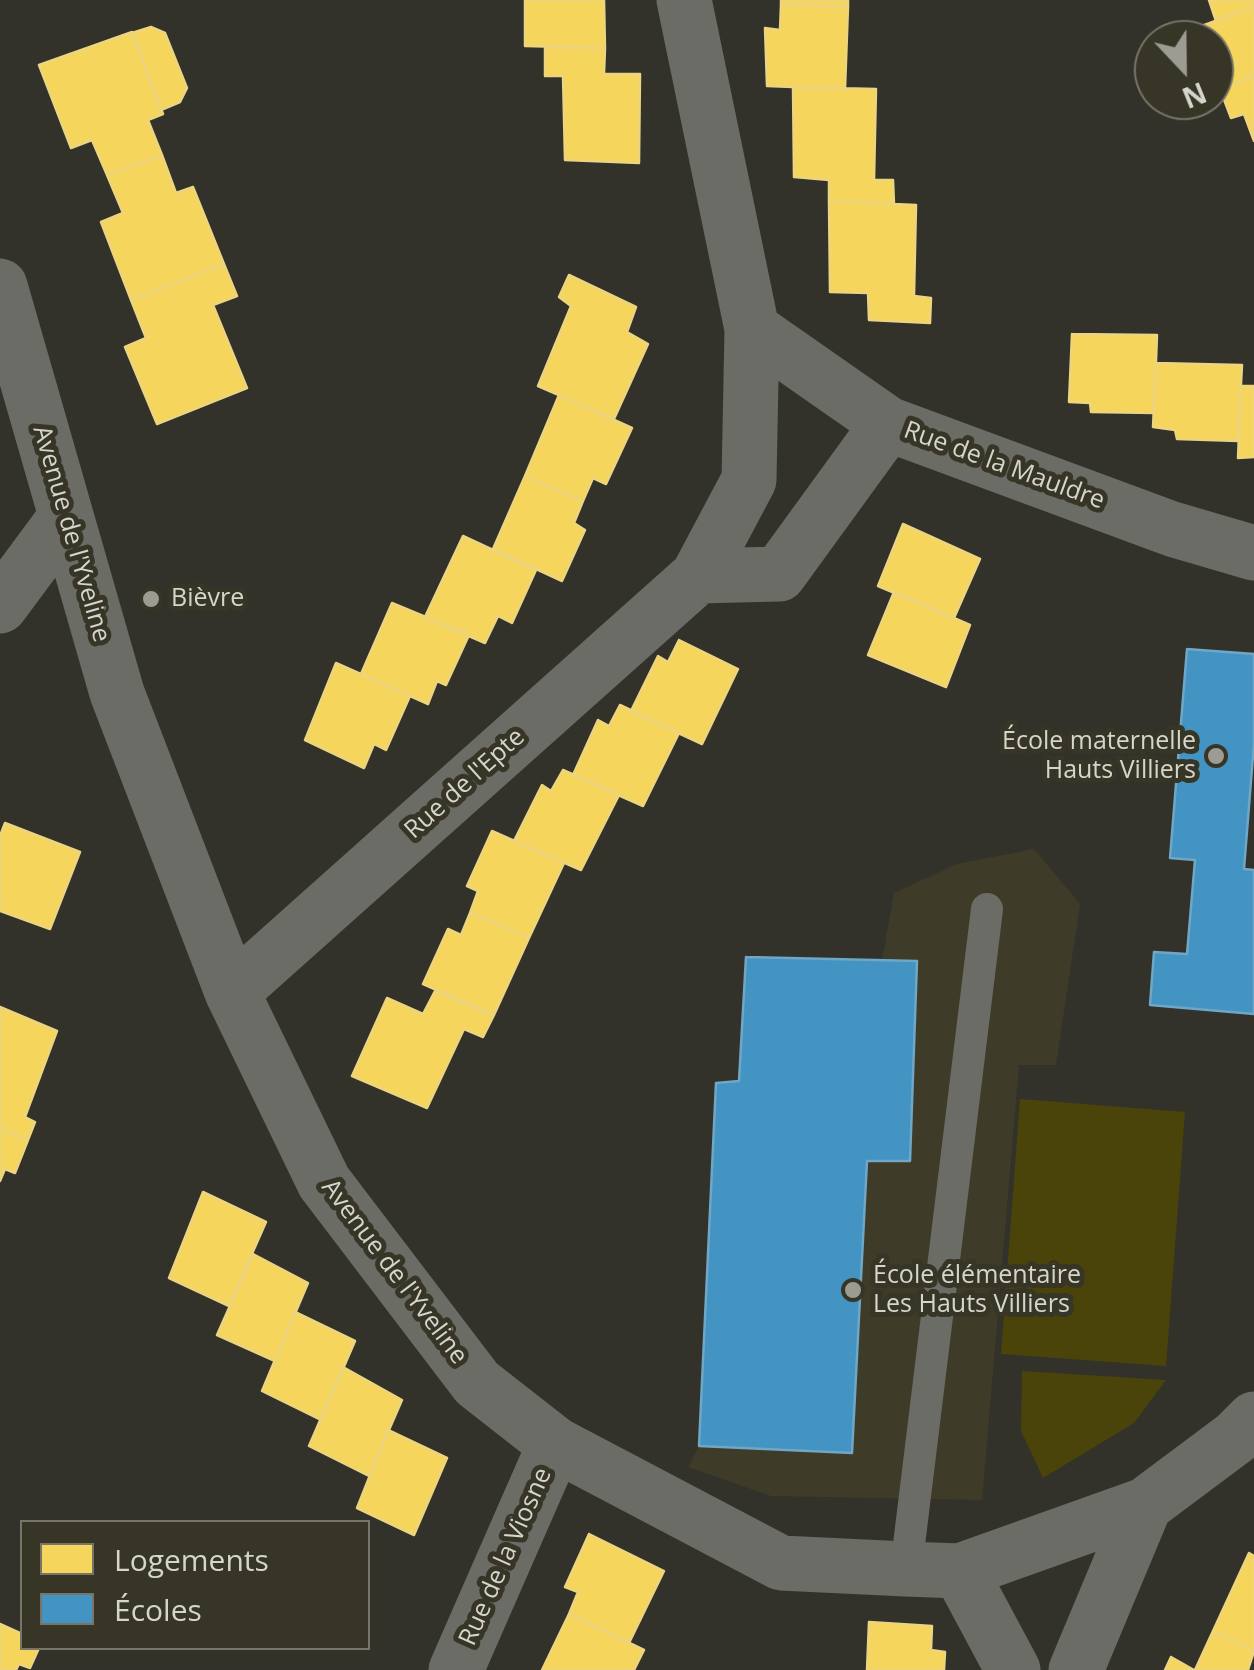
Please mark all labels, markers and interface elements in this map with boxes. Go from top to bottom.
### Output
north arrow [1134,20,1234,120]
text: N [1177,74,1212,118]
street label: Rue de la Mauldre [900,416,1108,516]
street label: Avenue de l'Yveline [26,422,116,646]
place label: Bièvre [171,584,244,614]
marker: Bièvre [140,588,162,610]
street label: Rue de l'Epte [399,722,531,846]
place label: École maternelle Hauts Villiers [1002,727,1196,786]
marker: École maternelle Hauts Villiers [1205,745,1227,767]
street label: Avenue de l'Yveline [315,1174,473,1370]
place label: École élémentaire Les Hauts Villiers [873,1261,1081,1320]
marker: École élémentaire Les Hauts Villiers [842,1279,864,1301]
street label: Rue de la Viosne [453,1463,559,1651]
legend [20,1520,370,1650]
text: Logements [114,1539,269,1580]
text: Écoles [114,1589,202,1630]

